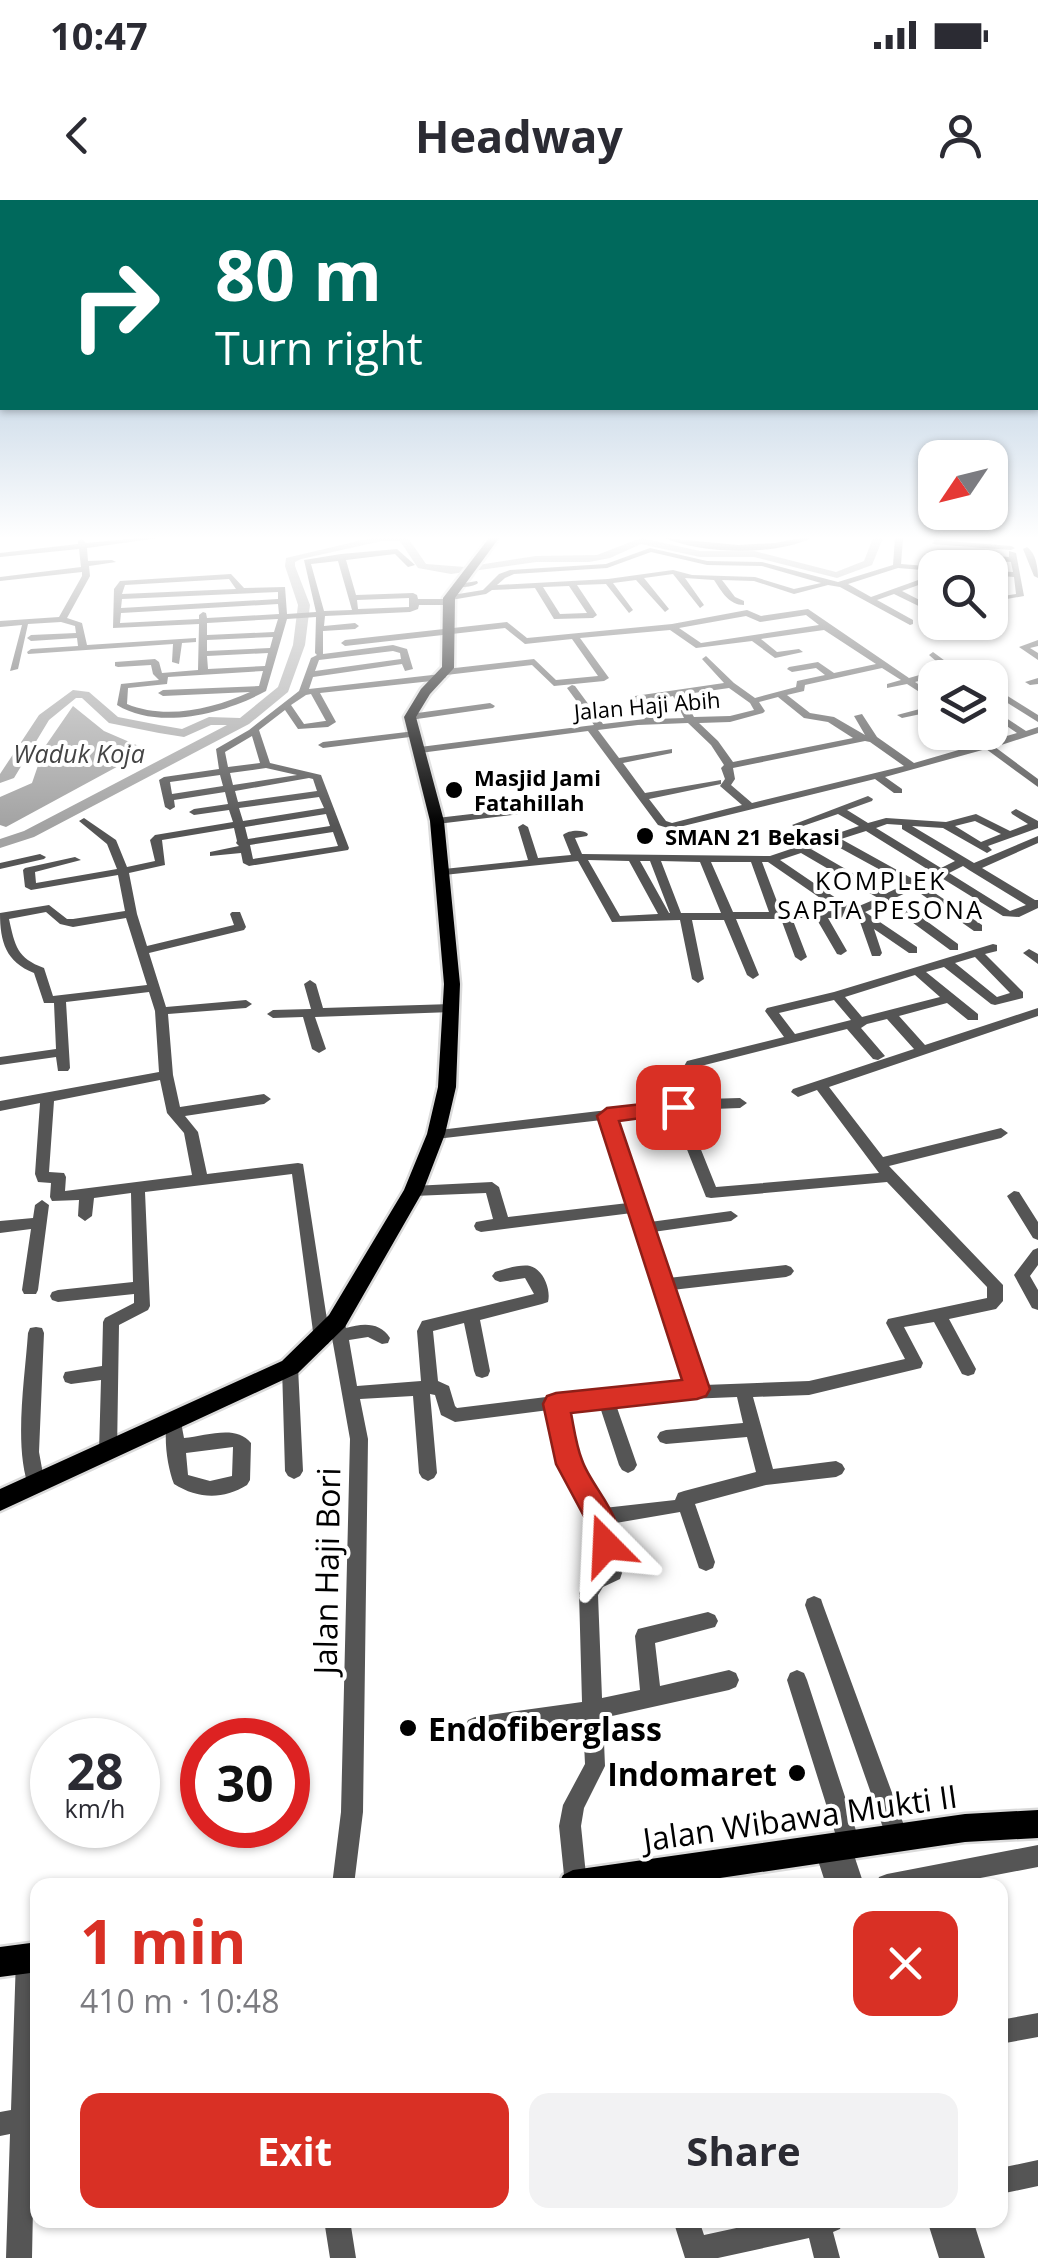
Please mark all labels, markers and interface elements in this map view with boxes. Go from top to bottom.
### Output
text: 10:47 [50,9,148,61]
text: Headway [415,105,623,166]
icon: back [50,108,105,163]
icon: person [933,108,988,163]
text: 80 m [215,226,382,322]
icon: right [50,240,180,370]
text: Turn right [215,317,423,378]
north arrow [918,440,1008,530]
map controls [918,440,1008,750]
button: search [918,550,1008,640]
button: layers [918,660,1008,750]
street label: Jalan Haji Abih [571,684,721,727]
water label: Waduk Koja [13,736,145,770]
place label: Masjid Jami Fatahillah [474,762,601,817]
marker: Masjid Jami Fatahillah [443,779,465,801]
place label: SMAN 21 Bekasi [665,821,840,851]
marker: SMAN 21 Bekasi [634,825,656,847]
district label: KOMPLEK SAPTA PESONA [777,863,985,926]
pin [636,1065,721,1150]
icon: arrive [651,1080,706,1135]
street label: Jalan Haji Bori [303,1467,349,1678]
position arrow [554,1493,658,1597]
place label: Endofiberglass [428,1707,662,1750]
marker: Endofiberglass [397,1717,419,1739]
speed limit sign: 30 [180,1718,310,1848]
text: 28 [66,1737,124,1805]
place label: Indomaret [607,1752,777,1795]
marker: Indomaret [786,1762,808,1784]
street label: Jalan Wibawa Mukti II [637,1774,960,1861]
text: km/h [65,1791,125,1825]
text: 1 min [80,1900,247,1982]
button: close [853,1911,958,2016]
text: 410 m · 10:48 [80,1979,279,2022]
button: Exit [80,2093,509,2208]
button: Share [529,2093,958,2208]

